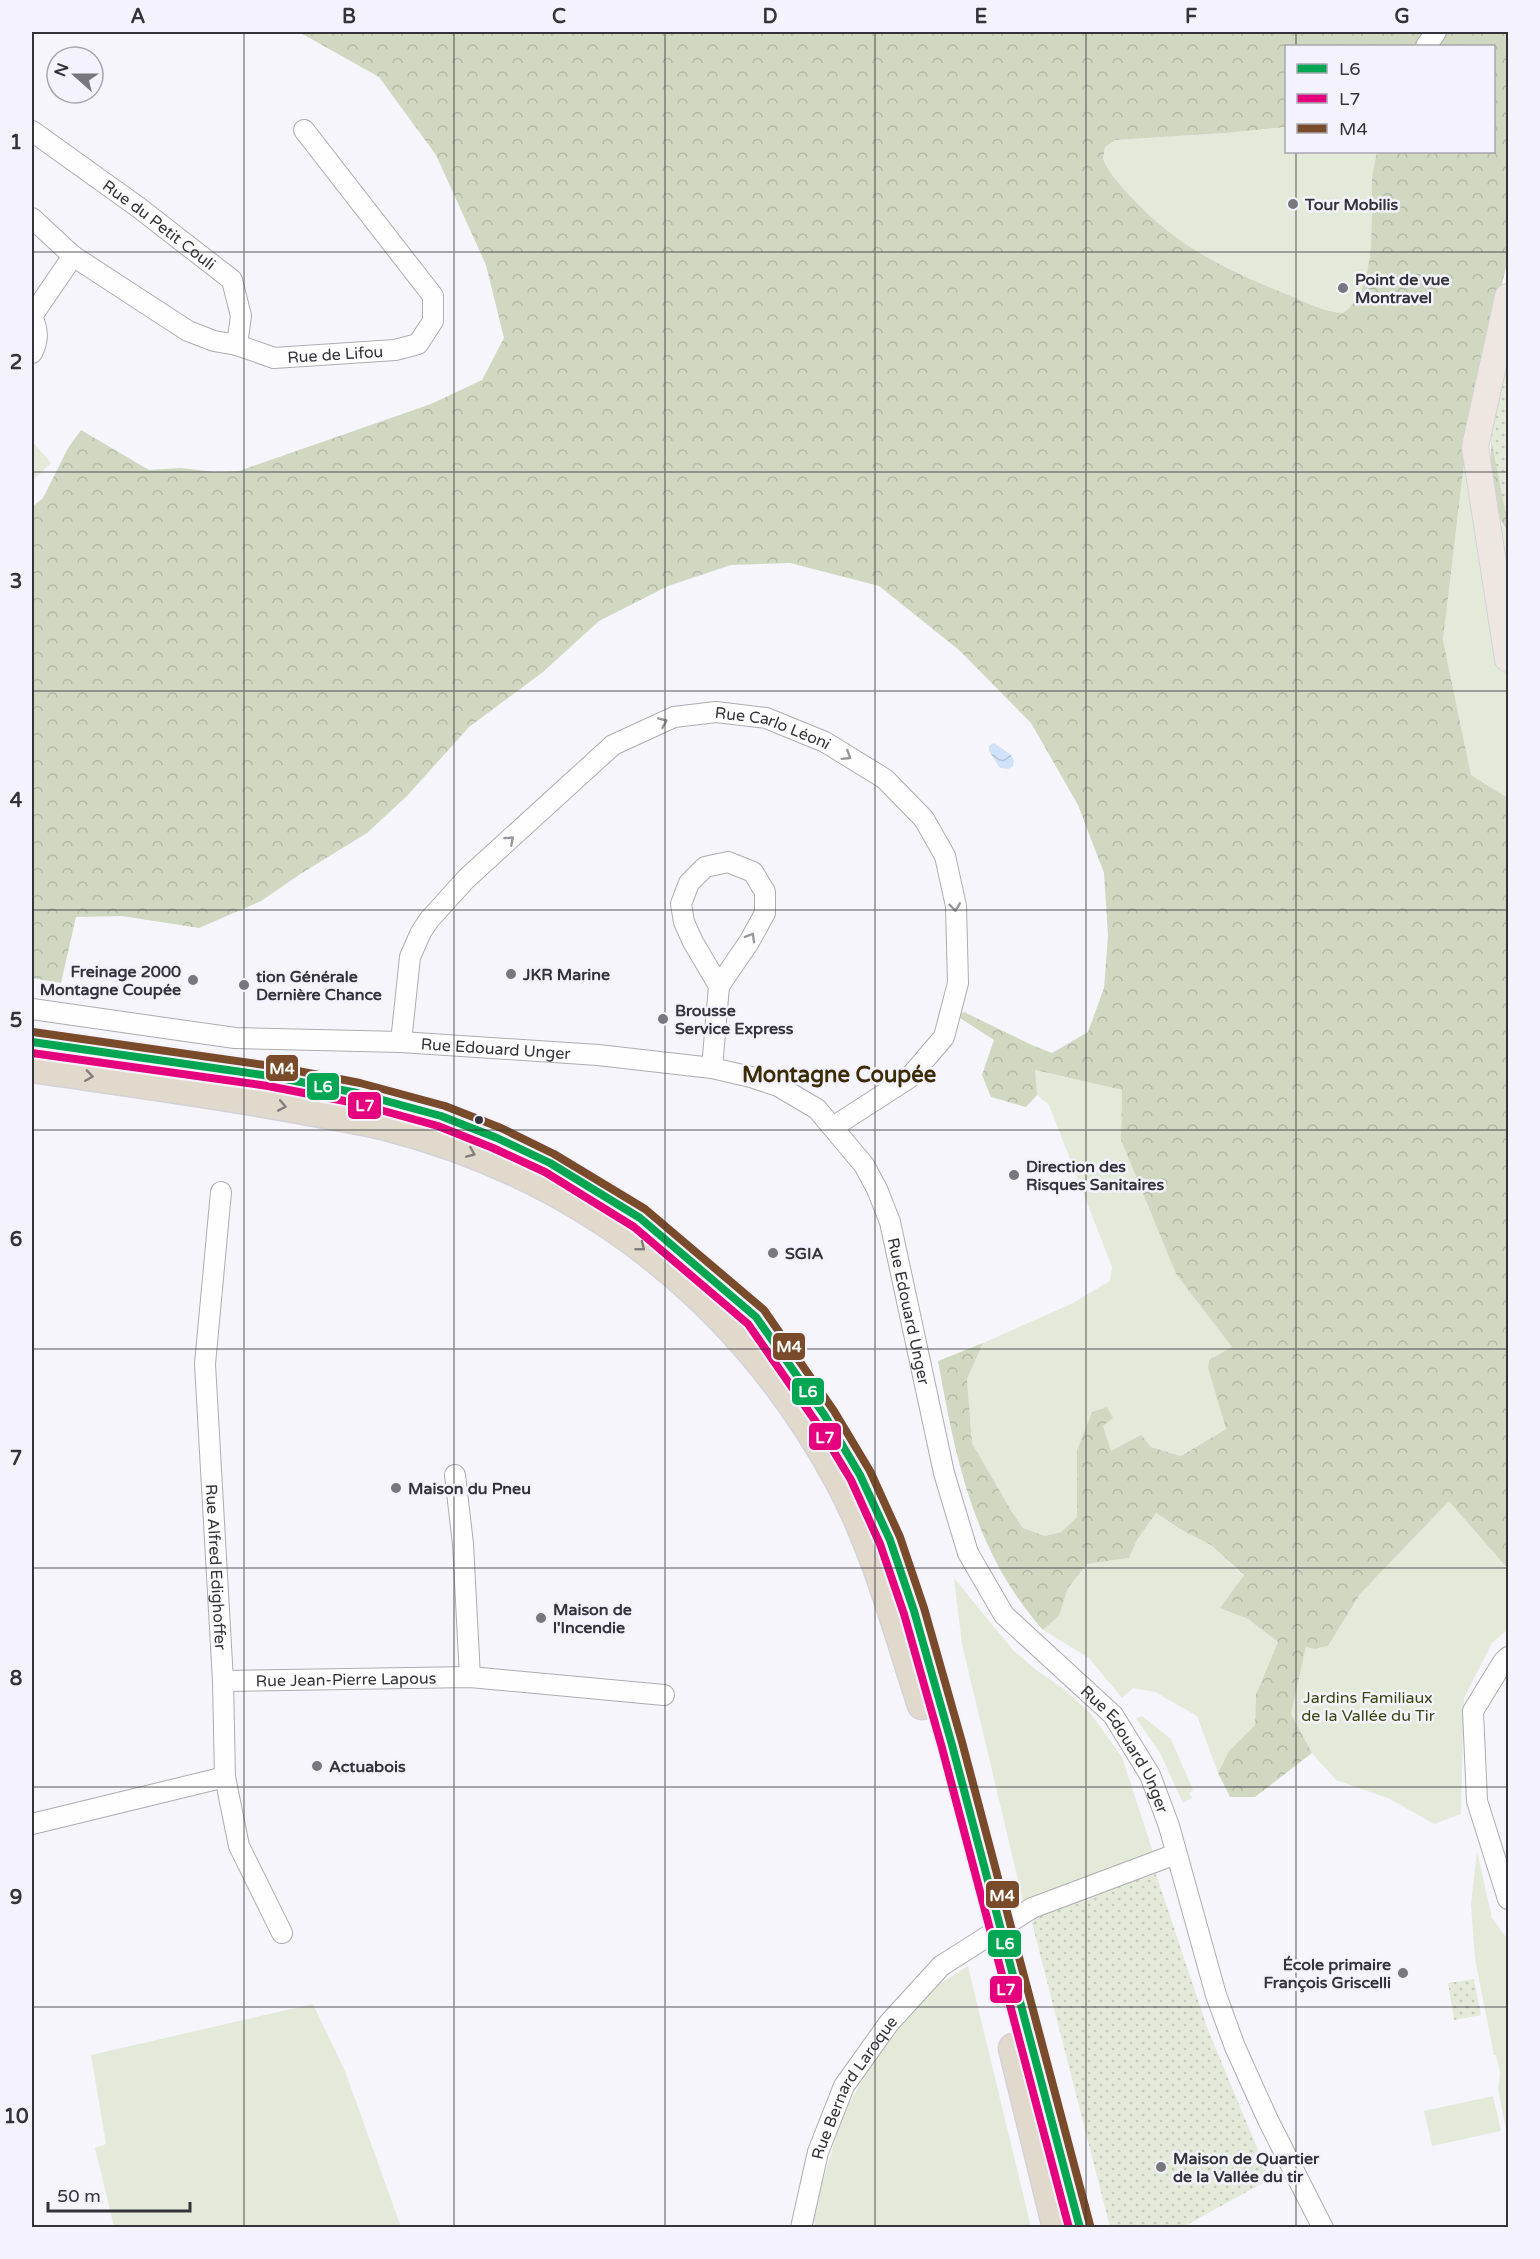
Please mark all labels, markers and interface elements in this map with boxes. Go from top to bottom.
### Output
text: A [131,5,146,29]
text: B [342,5,356,29]
text: C [552,5,566,29]
text: D [762,5,778,29]
text: E [975,5,988,29]
text: F [1185,5,1197,29]
text: G [1394,5,1410,29]
north arrow [45,45,105,105]
legend [1285,45,1495,153]
text: L6 [1339,58,1361,80]
text: N [50,60,74,80]
text: L7 [1339,88,1361,110]
text: M4 [1339,118,1368,140]
text: 1 [10,131,22,155]
street label: Rue du Petit Couli [98,176,219,275]
place label: Tour Mobilis [1304,195,1398,215]
marker: Tour Mobilis [1286,197,1300,211]
place label: Point de vue Montravel [1355,270,1450,308]
marker: Point de vue Montravel [1336,281,1350,295]
street label: Rue de Lifou [287,342,384,368]
text: 2 [10,351,22,375]
text: 3 [10,570,22,594]
street label: Rue Carlo Léoni [714,703,834,754]
one-way arrow [656,718,667,730]
one-way arrow [841,748,851,760]
text: 4 [10,789,23,813]
one-way arrow [503,836,513,847]
one-way arrow [948,903,961,912]
one-way arrow [744,933,755,943]
place label: Freinage 2000 Montagne Coupée [40,962,181,1000]
place label: JKR Marine [522,965,610,985]
place label: tion Générale Dernière Chance [255,967,382,1005]
marker: JKR Marine [504,967,518,981]
marker: Freinage 2000 Montagne Coupée [186,973,200,987]
marker: tion Générale Dernière Chance [237,978,251,992]
place label: Brousse Service Express [675,1001,794,1039]
text: 5 [10,1009,22,1033]
marker: Brousse Service Express [656,1012,670,1026]
street label: Rue Edouard Unger [420,1034,572,1064]
line badge: M4 [265,1054,299,1082]
text: M4 [269,1059,295,1079]
district label: Montagne Coupée [742,1062,936,1088]
one-way arrow [85,1070,94,1082]
line badge: L6 [306,1072,340,1101]
text: L6 [313,1077,333,1097]
line badge: L7 [347,1091,382,1120]
text: L7 [355,1096,375,1116]
one-way arrow [277,1099,287,1112]
unlabelled marker [473,1114,485,1126]
one-way arrow [465,1146,476,1158]
place label: Direction des Risques Sanitaires [1026,1157,1164,1195]
marker: Direction des Risques Sanitaires [1007,1168,1021,1182]
text: 6 [10,1228,22,1252]
street label: Rue Edouard Unger [883,1236,934,1388]
one-way arrow [634,1240,645,1251]
place label: SGIA [785,1244,824,1264]
marker: SGIA [766,1246,780,1260]
line badge: M4 [772,1332,806,1361]
text: M4 [776,1337,802,1357]
line badge: L6 [791,1377,825,1406]
text: L6 [798,1382,818,1402]
line badge: L7 [808,1422,842,1451]
text: L7 [815,1428,835,1448]
text: 7 [10,1447,22,1471]
place label: Maison du Pneu [408,1479,531,1499]
marker: Maison du Pneu [389,1481,403,1495]
street label: Rue Alfred Edighoffer [201,1483,230,1651]
place label: Maison de l'Incendie [553,1600,632,1638]
marker: Maison de l'Incendie [534,1611,548,1625]
text: 8 [10,1667,22,1691]
street label: Rue Jean-Pierre Lapous [256,1669,436,1691]
street label: Rue Edouard Unger [1076,1681,1173,1817]
park label: Jardins Familiaux de la Vallée du Tir [1301,1688,1436,1726]
place label: Actuabois [329,1757,406,1777]
marker: Actuabois [310,1759,324,1773]
line badge: M4 [985,1880,1020,1909]
text: 9 [10,1886,22,1910]
text: M4 [989,1886,1015,1906]
line badge: L6 [987,1929,1022,1958]
text: L6 [995,1934,1015,1954]
place label: École primaire François Griscelli [1263,1955,1391,1993]
marker: École primaire François Griscelli [1396,1966,1410,1980]
line badge: L7 [989,1975,1023,2004]
text: L7 [996,1980,1016,2000]
street label: Rue Bernard Laroque [808,2012,902,2161]
text: 10 [3,2105,29,2129]
place label: Maison de Quartier de la Vallée du tir [1173,2149,1320,2187]
marker: Maison de Quartier de la Vallée du tir [1154,2160,1168,2174]
scale bar [48,2175,190,2213]
text: 50 m [57,2185,101,2207]

